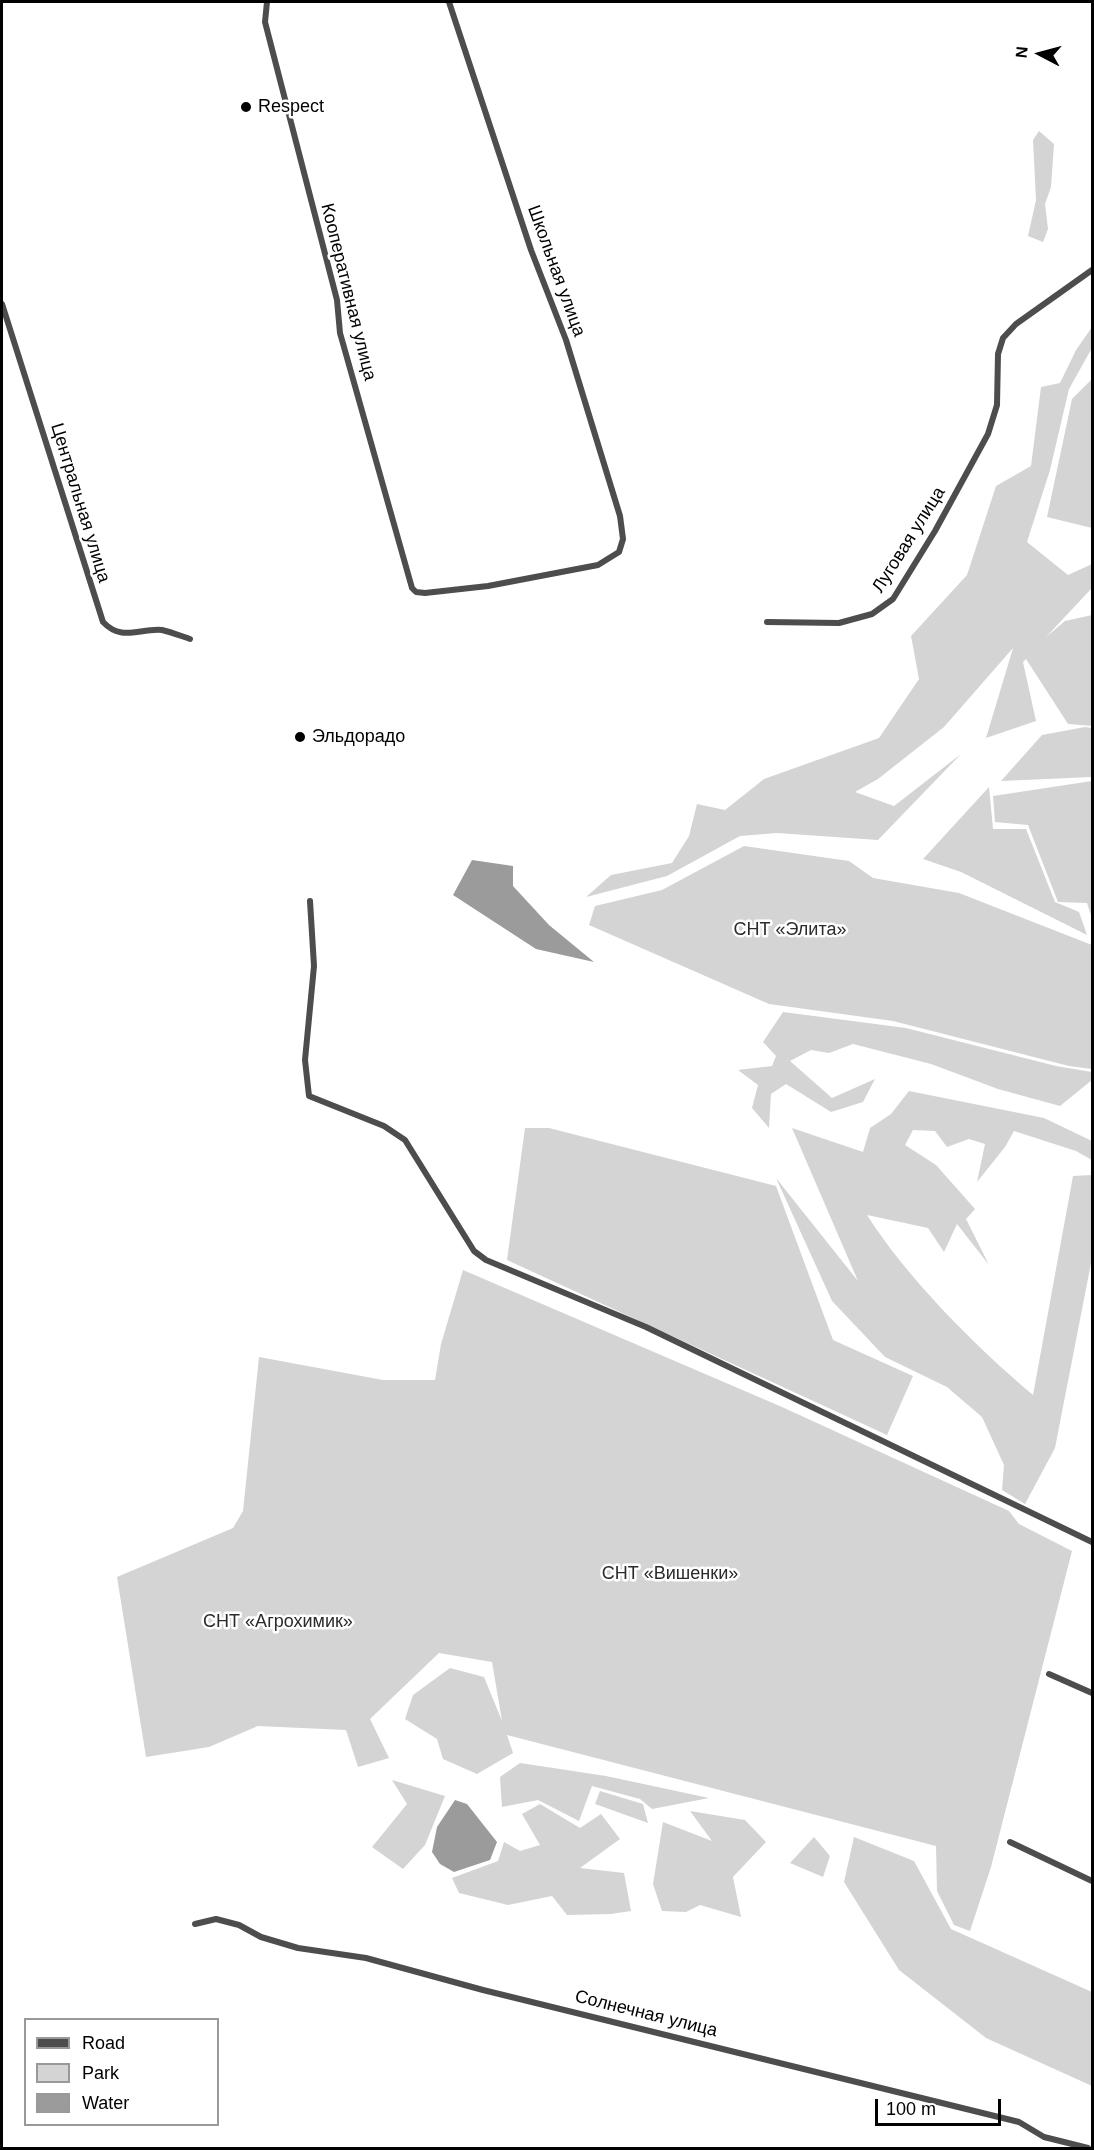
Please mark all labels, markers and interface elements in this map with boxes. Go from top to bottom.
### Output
north arrow [1010,24,1070,84]
text: N [1013,45,1031,59]
place label: Respect [258,96,324,118]
marker: Respect [239,100,253,114]
street label: Кооперативная улица [316,201,380,383]
street label: Школьная улица [522,202,590,340]
street label: Центральная улица [45,421,115,585]
street label: Луговая улица [868,483,950,597]
place label: Эльдорадо [312,726,405,748]
marker: Эльдорадо [293,730,307,744]
park label: СНТ «Элита» [734,919,846,941]
park label: СНТ «Вишенки» [602,1563,738,1585]
park label: СНТ «Агрохимик» [203,1611,353,1633]
street label: Солнечная улица [573,1986,719,2042]
legend [24,2018,219,2126]
text: Road [82,2033,125,2053]
text: Park [82,2063,119,2083]
scale bar [878,2087,1004,2125]
text: Water [82,2093,129,2113]
text: 100 m [886,2099,936,2119]

